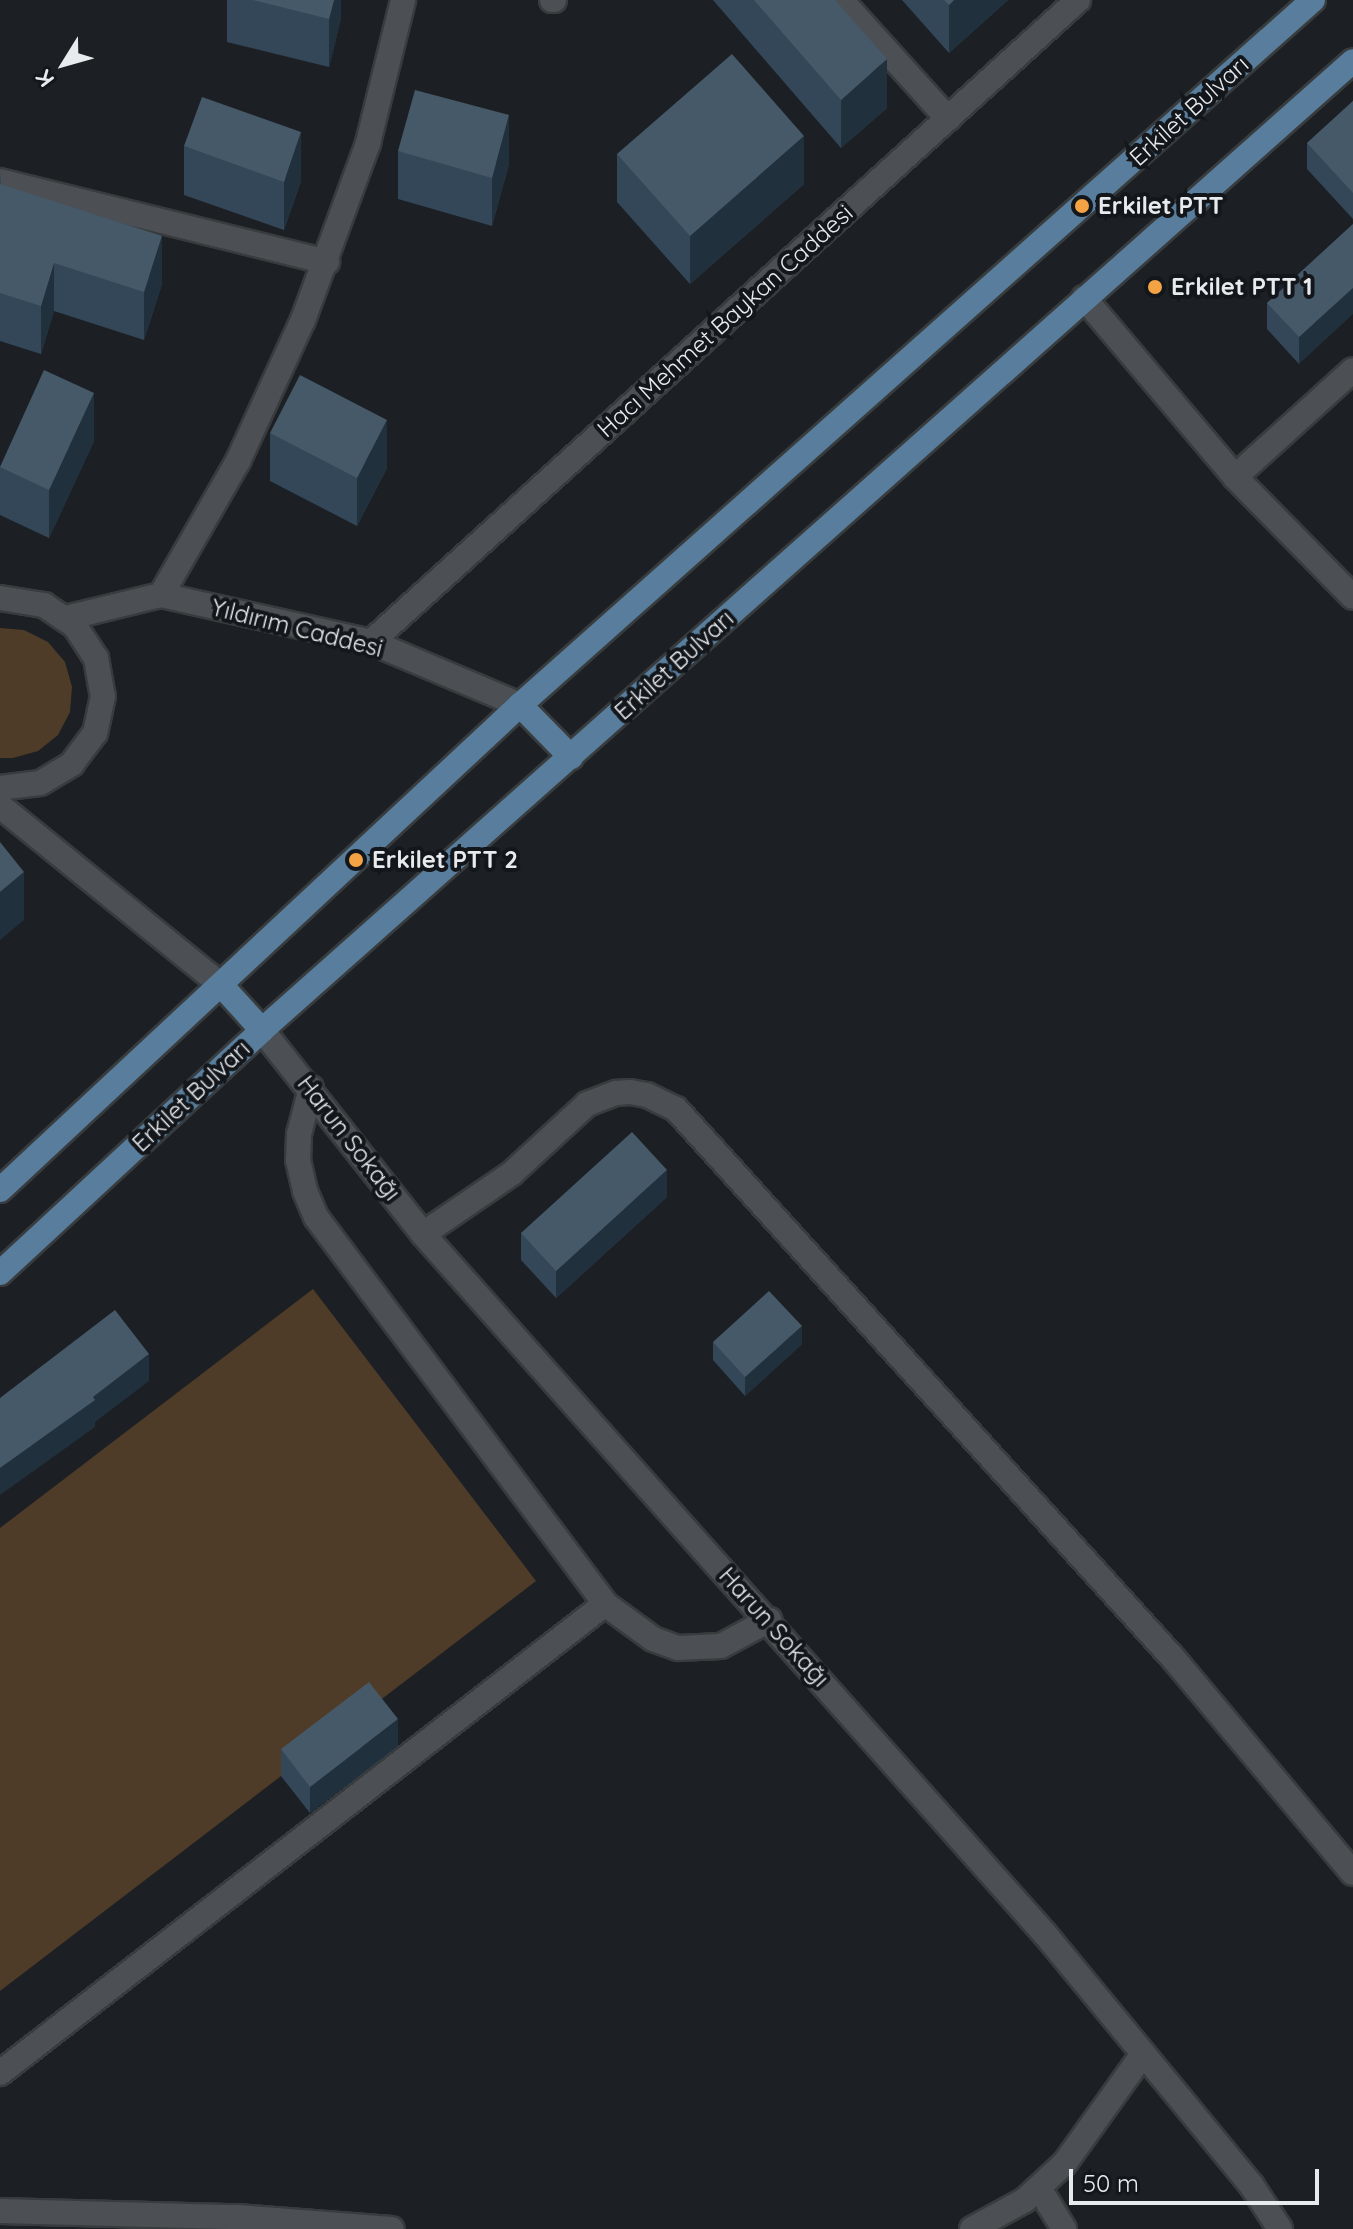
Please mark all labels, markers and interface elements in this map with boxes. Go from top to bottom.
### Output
north arrow [24,24,104,104]
street label: Erkilet Bulvarı [1124,50,1254,172]
text: K [29,64,60,93]
place label: Erkilet PTT [1098,192,1224,220]
marker: Erkilet PTT [1073,197,1091,215]
street label: Hacı Mehmet Baykan Caddesi [591,199,859,443]
place label: Erkilet PTT 1 [1171,273,1313,301]
marker: Erkilet PTT 1 [1146,278,1164,296]
street label: Yıldırım Caddesi [208,593,386,663]
street label: Erkilet Bulvarı [609,604,739,726]
place label: Erkilet PTT 2 [372,846,518,874]
marker: Erkilet PTT 2 [347,851,365,869]
street label: Erkilet Bulvarı [126,1034,256,1158]
street label: Harun Sokağı [291,1070,407,1206]
street label: Harun Sokağı [713,1561,835,1693]
scale bar [1073,2153,1323,2203]
text: 50 m [1083,2168,1139,2198]

